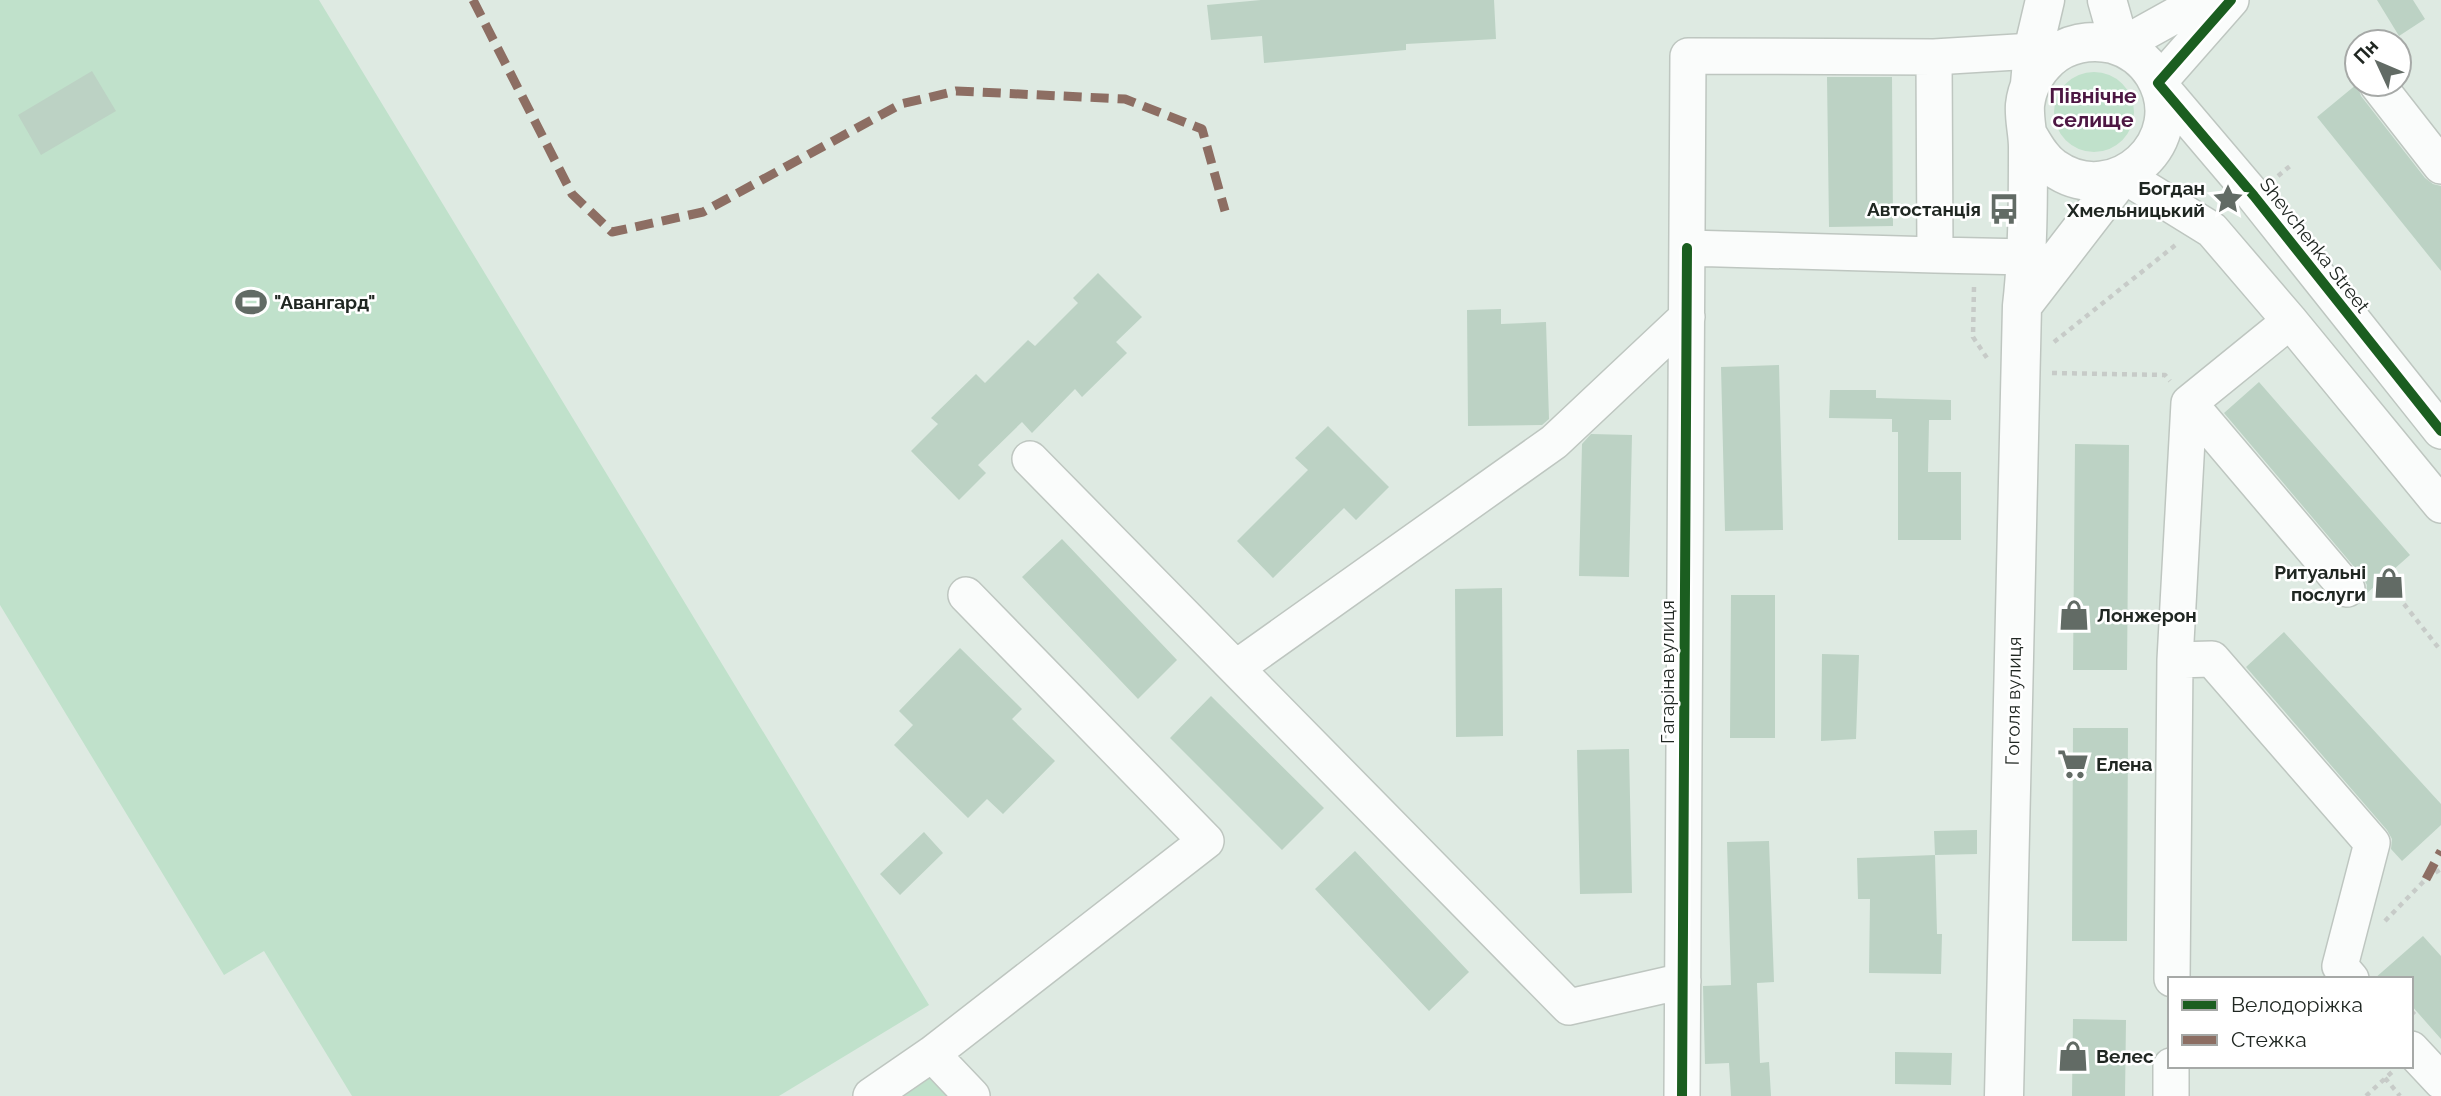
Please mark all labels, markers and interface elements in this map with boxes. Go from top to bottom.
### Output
north arrow [2343,28,2413,98]
text: Пн [2349,34,2382,68]
district label: Північне селище [2049,83,2137,132]
street label: Shevchenka Street [2256,173,2375,317]
place label: Богдан Хмельницький [2066,177,2205,221]
place icon: Богдан Хмельницький [2211,182,2245,216]
bus stop icon: Автостанція [1987,192,2021,226]
place label: Автостанція [1867,198,1981,220]
sports icon: "Авангард" [234,285,268,319]
place label: "Авангард" [274,291,375,313]
place label: Ритуальні послуги [2274,561,2366,605]
shop icon: Ритуальні послуги [2372,566,2406,600]
shop icon: Лонжерон [2057,598,2091,632]
street label: Гагаріна вулиця [1656,600,1678,744]
place label: Лонжерон [2097,604,2197,626]
street label: Гоголя вулиця [2001,636,2025,766]
supermarket icon: Елена [2056,747,2090,781]
place label: Елена [2096,753,2153,775]
legend [2168,977,2413,1068]
text: Велодоріжка [2231,992,2363,1017]
text: Стежка [2231,1027,2307,1052]
shop icon: Велес [2056,1039,2090,1073]
place label: Велес [2096,1045,2154,1067]

